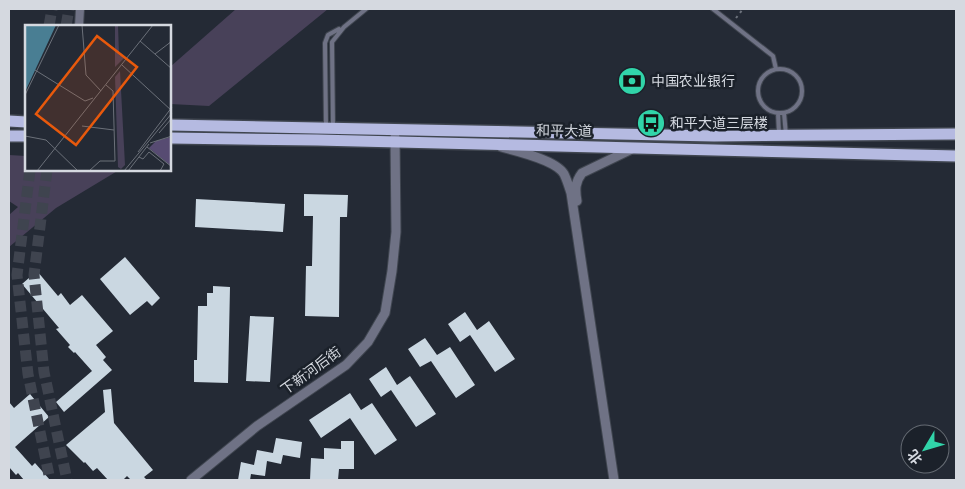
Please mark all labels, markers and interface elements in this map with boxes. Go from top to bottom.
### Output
inset map [25,25,171,171]
bank icon: 中国农业银行 [617,66,647,96]
place label: 中国农业银行 [651,73,735,90]
bus stop icon: 和平大道三层楼 [636,108,666,138]
place label: 和平大道三层楼 [670,115,768,132]
street label: 和平大道 [536,122,592,140]
street label: 下新河后街 [278,344,344,398]
north arrow [900,424,950,474]
text: 北 [904,446,926,467]

